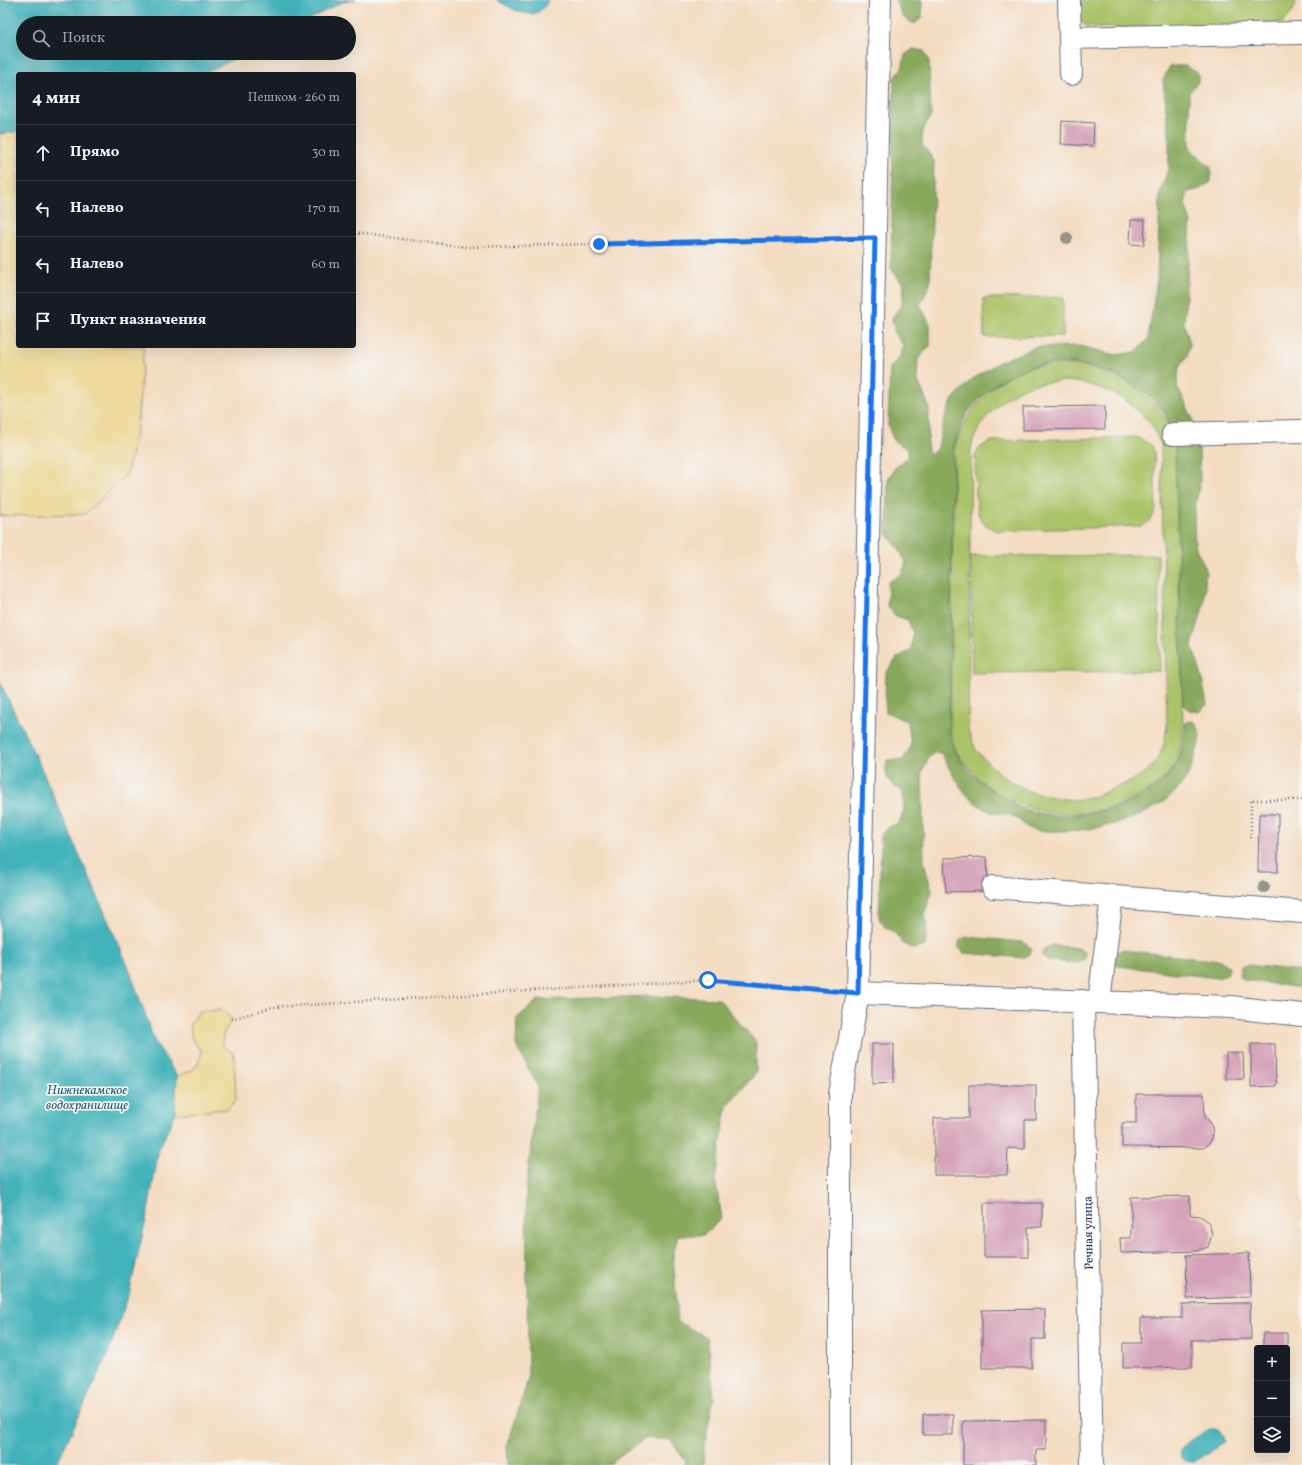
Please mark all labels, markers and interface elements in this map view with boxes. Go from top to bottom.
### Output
search box [16,16,356,60]
icon: search [30,27,52,49]
text: Поиск [62,28,105,49]
text: 4 мин [32,87,80,110]
text: Пешком · 260 m [248,89,340,107]
icon: ahead [32,142,54,164]
text: Прямо [70,142,119,163]
text: 30 m [312,144,340,162]
icon: left [32,198,54,220]
text: Налево [70,198,124,219]
text: 170 m [307,200,340,218]
route end [590,235,608,253]
icon: left [32,254,54,276]
text: Налево [70,254,124,275]
text: 60 m [312,256,340,274]
icon: arrive [32,310,54,332]
text: Пункт назначения [70,310,206,331]
route start [699,971,717,989]
water label: Нижнекамское водохранилище [46,1082,128,1115]
street label: Речная улица [1080,1196,1098,1270]
map controls [1254,1345,1290,1453]
button: + [1254,1345,1290,1381]
button: − [1254,1381,1290,1417]
button: layers [1254,1417,1290,1453]

